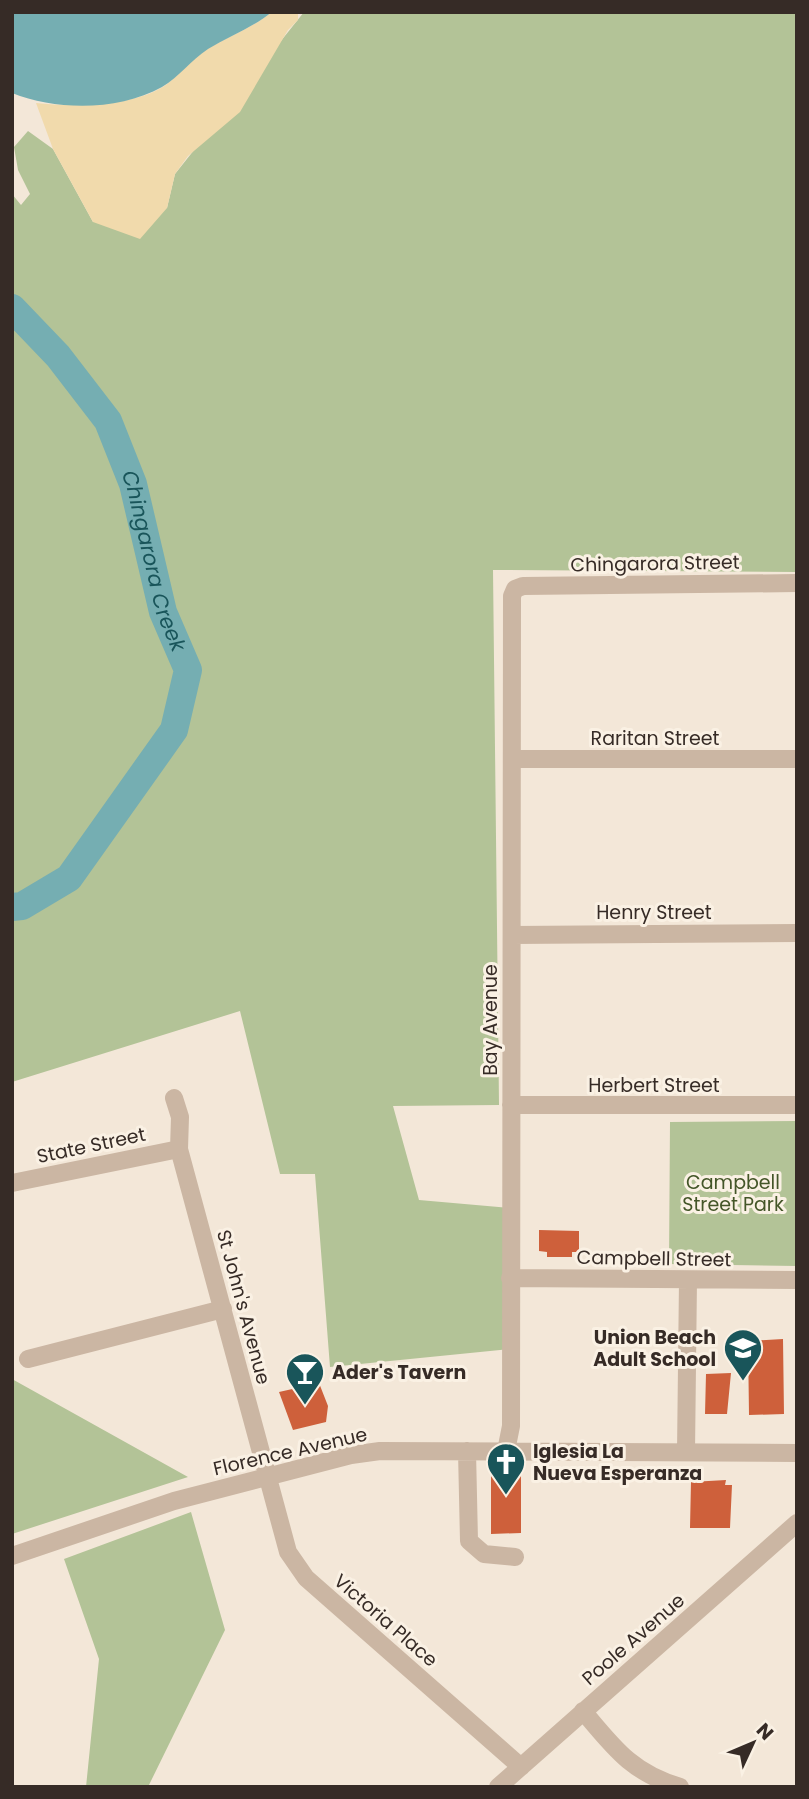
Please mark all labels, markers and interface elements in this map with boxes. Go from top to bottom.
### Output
water label: Chingarora Creek [115,466,194,657]
street label: Chingarora Street [570,549,740,578]
street label: Raritan Street [591,725,719,752]
street label: Henry Street [596,899,712,926]
street label: Bay Avenue [477,964,504,1076]
street label: Herbert Street [588,1072,720,1099]
street label: State Street [34,1121,148,1170]
park label: Campbell Street Park [682,1169,784,1218]
street label: St John's Avenue [210,1227,277,1387]
street label: Campbell Street [576,1244,732,1273]
place label: Union Beach Adult School [593,1324,716,1373]
school or university icon: Union Beach Adult School [722,1327,764,1382]
bar icon: Ader's Tavern [284,1351,326,1406]
place label: Ader's Tavern [332,1359,466,1386]
street label: Florence Avenue [211,1421,370,1482]
place label: Iglesia La Nueva Esperanza [533,1438,702,1487]
church icon: Iglesia La Nueva Esperanza [485,1441,527,1496]
street label: Victoria Place [328,1568,443,1673]
street label: Poole Avenue [576,1587,691,1692]
north arrow [718,1708,788,1778]
text: N [750,1717,780,1746]

